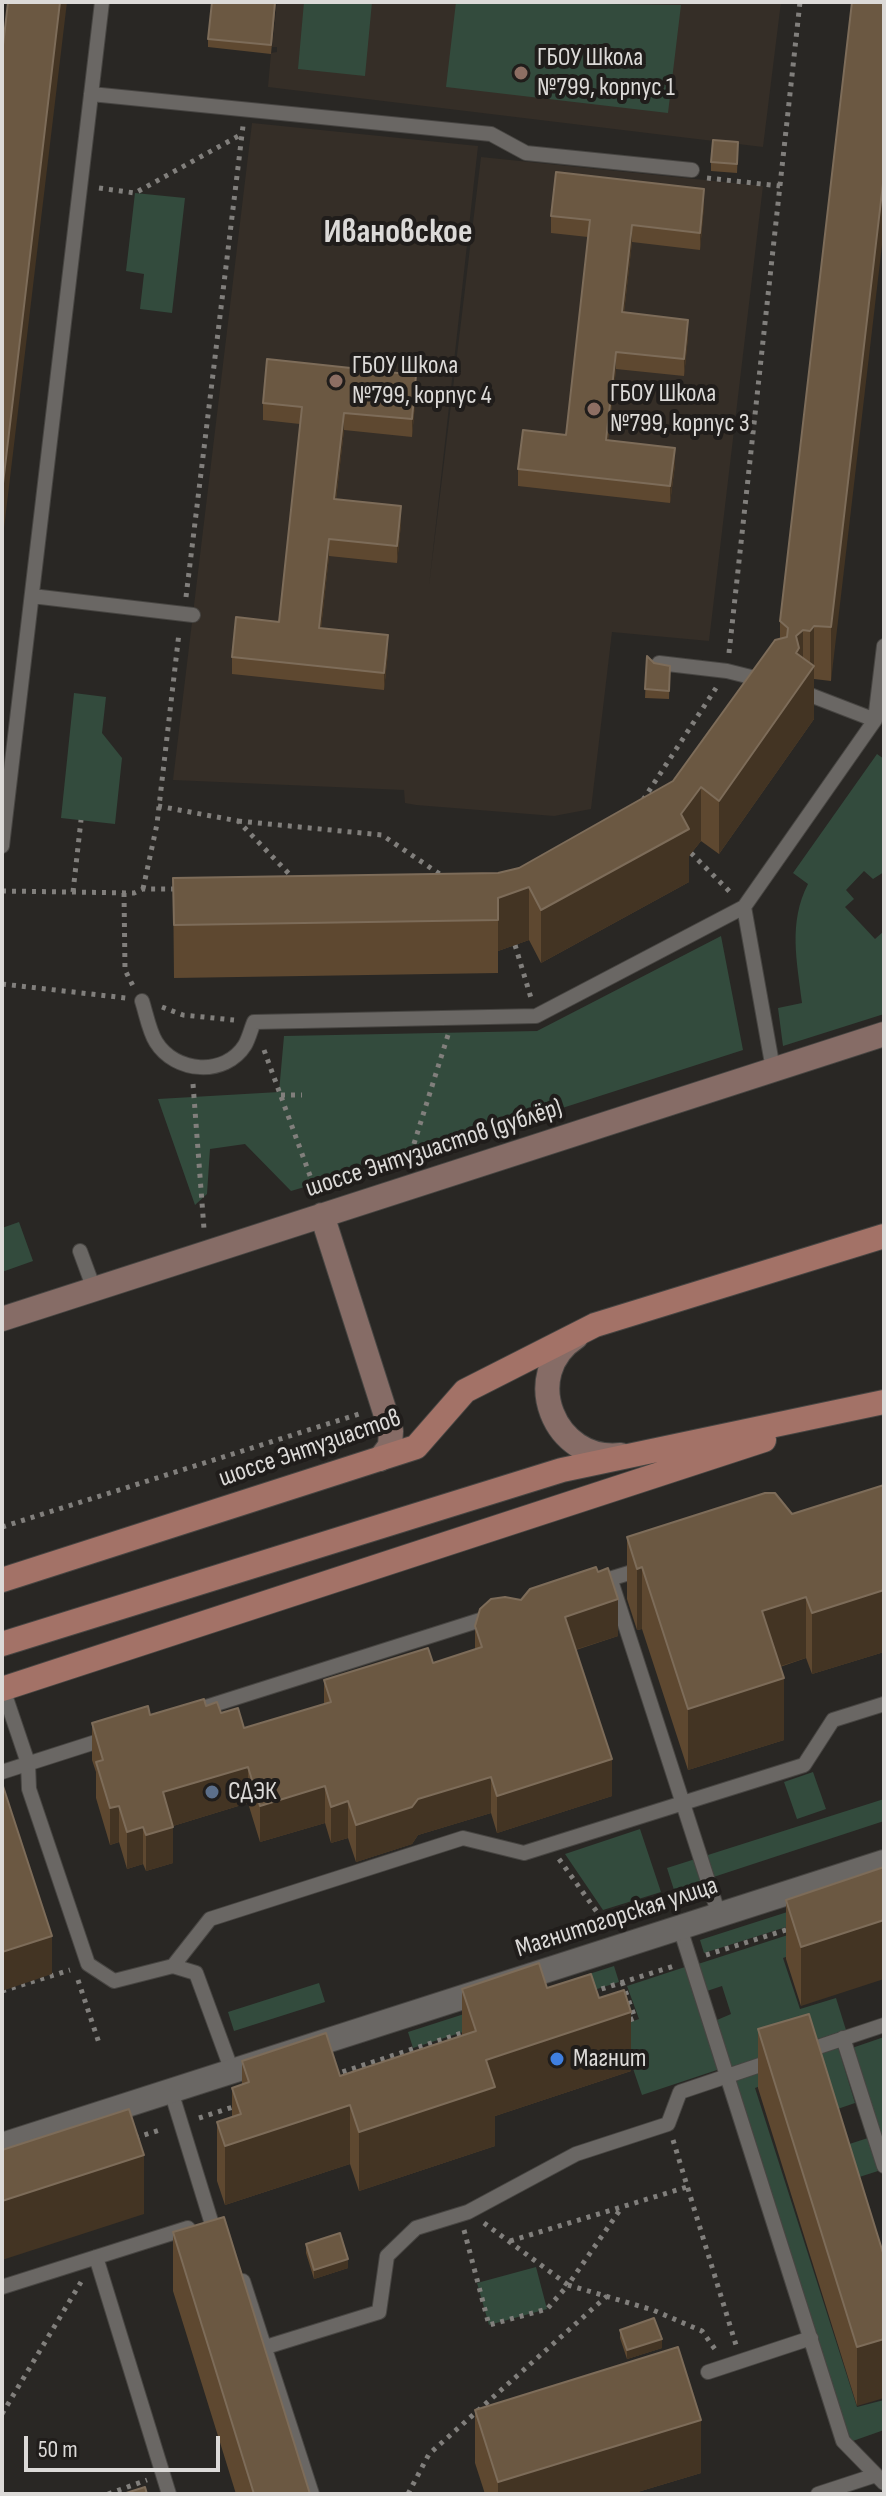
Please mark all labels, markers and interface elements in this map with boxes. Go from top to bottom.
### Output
place label: ГБОУ Школа №799, корпус 1 [537,42,675,104]
marker: ГБОУ Школа №799, корпус 1 [512,64,530,82]
district label: Ивановское [324,213,472,253]
place label: ГБОУ Школа №799, корпус 4 [352,350,492,412]
marker: ГБОУ Школа №799, корпус 4 [327,372,345,390]
place label: ГБОУ Школа №799, корпус 3 [610,378,750,440]
marker: ГБОУ Школа №799, корпус 3 [585,400,603,418]
street label: шоссе Энтузиастов (дублёр) [302,1093,566,1205]
street label: шоссе Энтузиастов [215,1403,405,1495]
place label: СДЭК [228,1776,277,1808]
marker: СДЭК [203,1783,221,1801]
street label: Магнитогорская улица [512,1871,722,1965]
place label: Магнит [573,2043,646,2075]
marker: Магнит [548,2050,566,2068]
scale bar [28,2420,224,2470]
text: 50 m [38,2435,78,2464]

